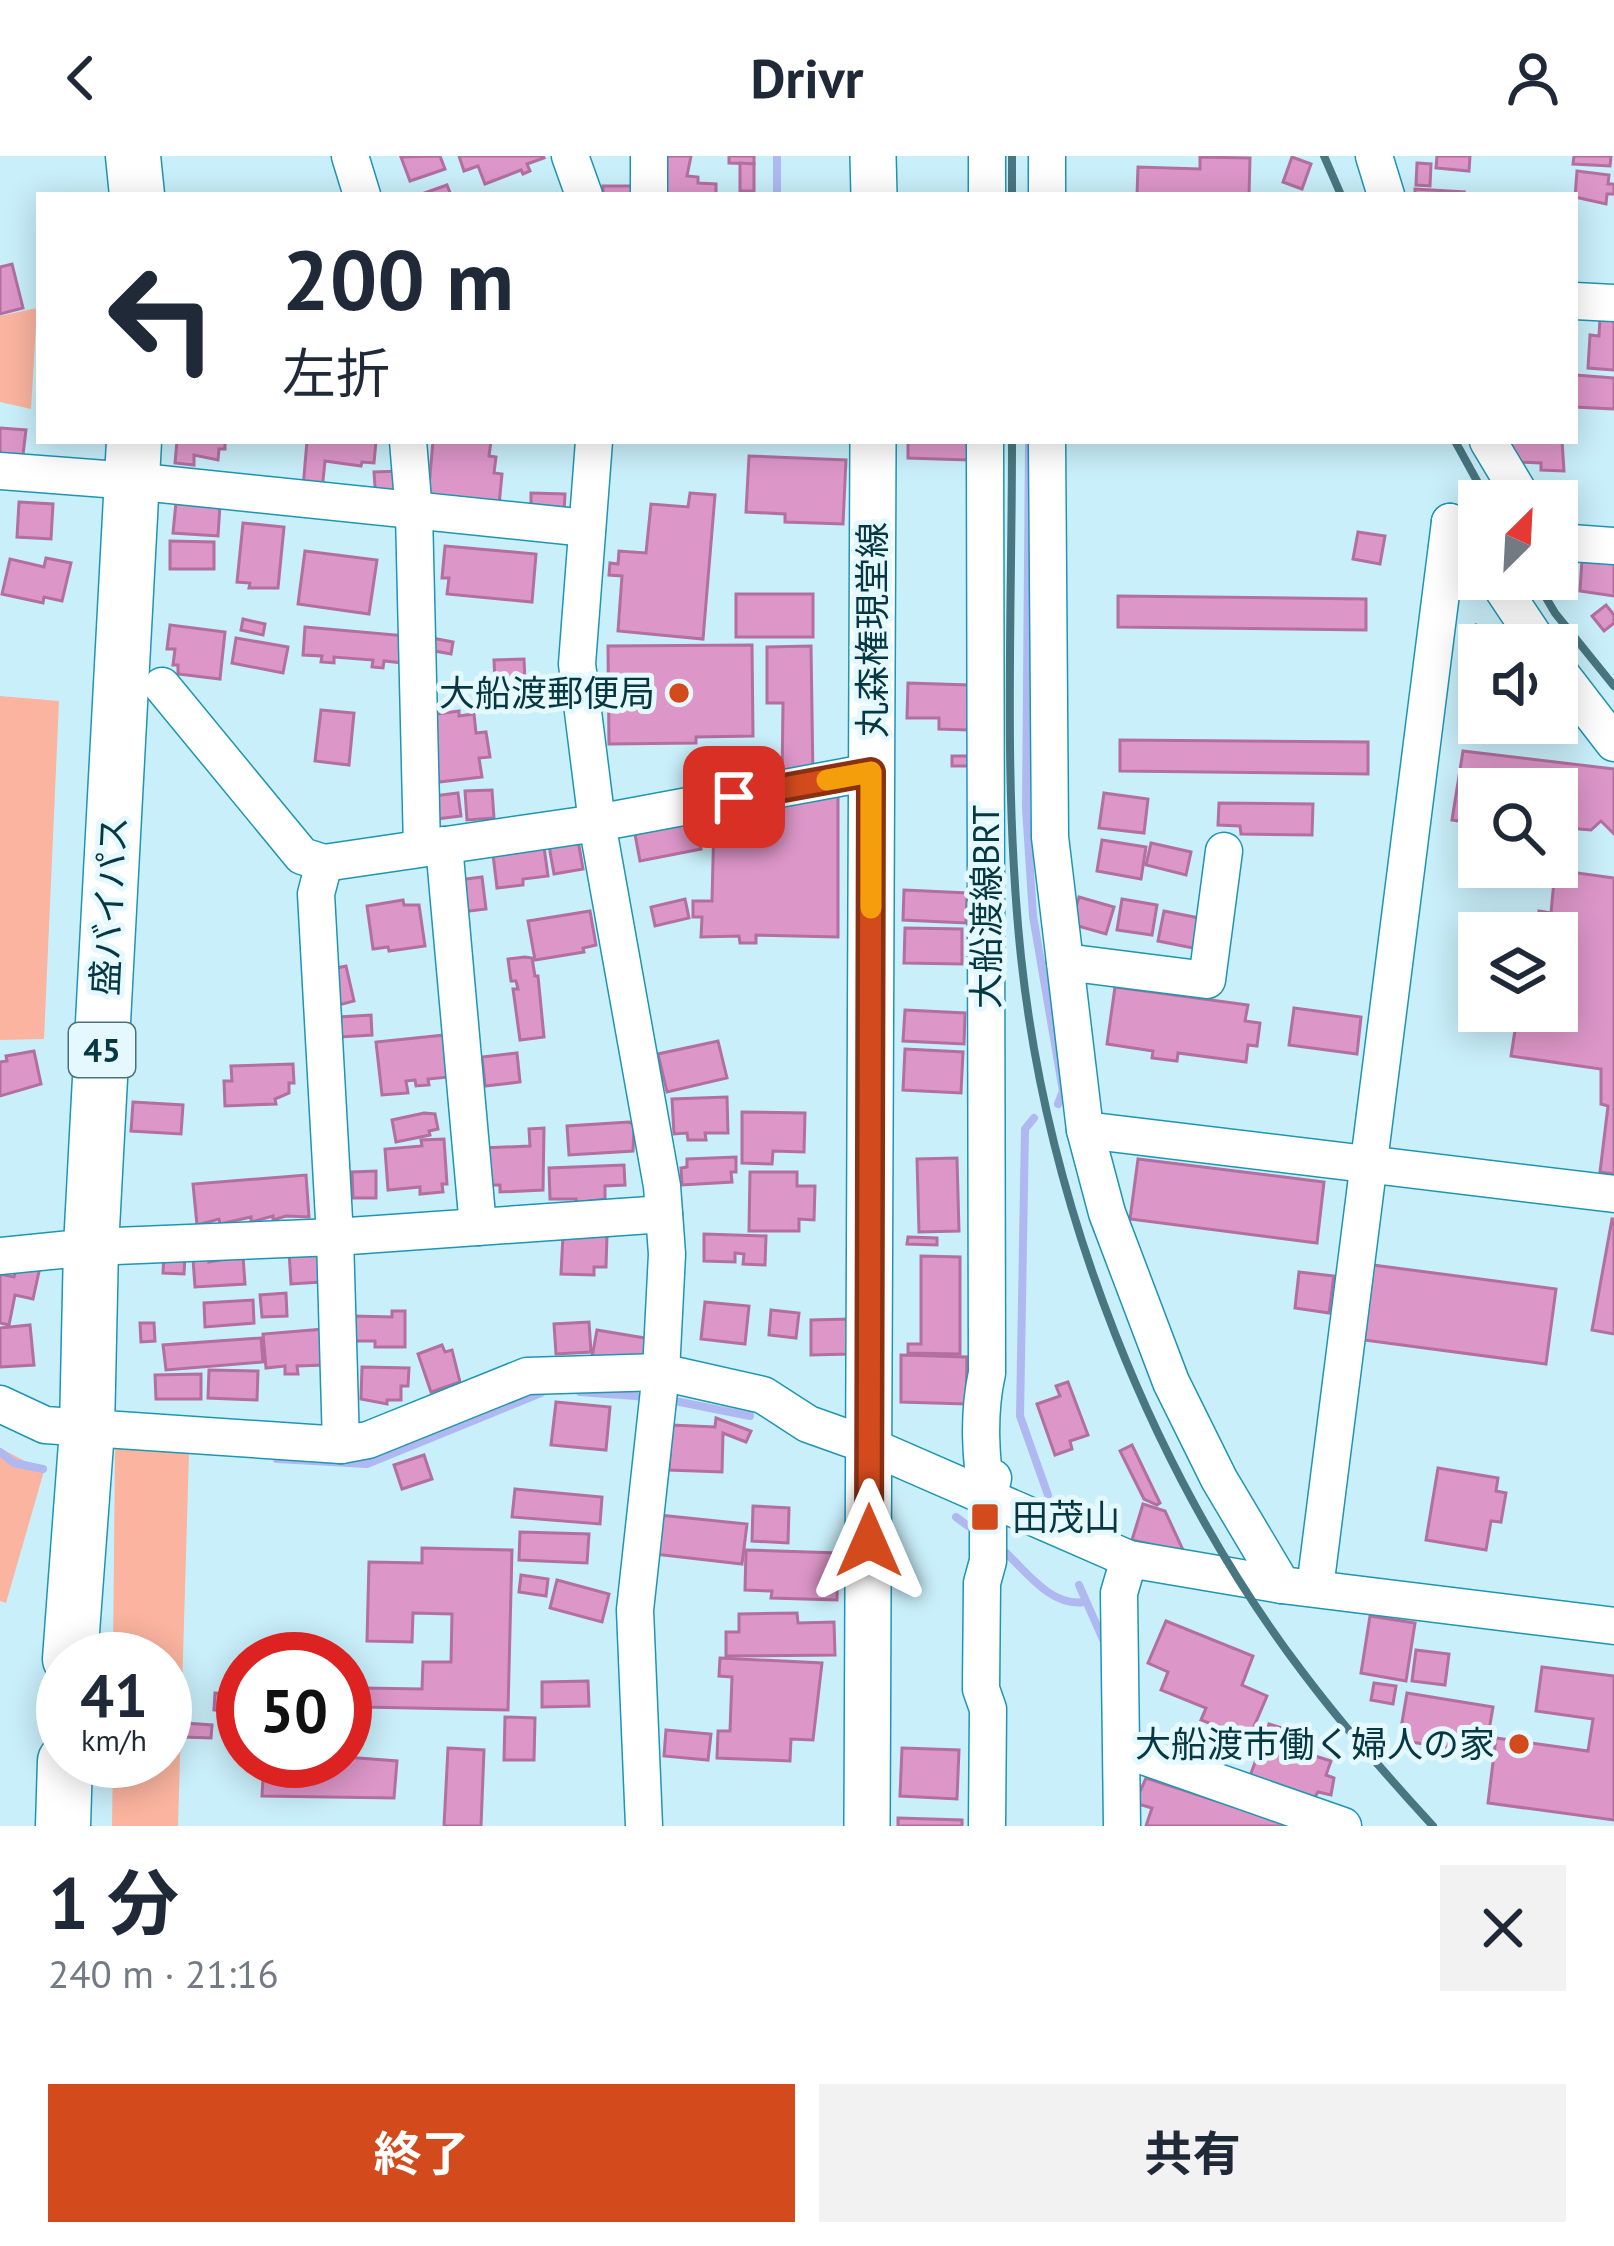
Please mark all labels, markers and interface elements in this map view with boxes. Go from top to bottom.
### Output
text: Drivr [750,43,864,113]
icon: back [48,45,114,111]
icon: person [1500,45,1566,111]
text: 200 m [282,224,514,333]
icon: left [84,240,240,396]
text: 左折 [282,338,390,408]
north arrow [1458,480,1578,600]
map controls [1458,480,1578,1032]
street label: 丸森権現堂線 [848,522,895,738]
button: sound [1458,624,1578,744]
place label: 大船渡郵便局 [439,669,655,716]
marker: 大船渡郵便局 [666,680,692,706]
pin [683,746,785,848]
icon: arrive [701,764,767,830]
button: search [1458,768,1578,888]
street label: 大船渡線BRT [962,805,1009,1009]
street label: 盛バイパス [80,815,137,997]
button: layers [1458,912,1578,1032]
road number: 45 [69,1023,135,1077]
position arrow [806,1478,932,1604]
place label: 田茂山 [1012,1493,1120,1540]
marker: 田茂山 [969,1501,1001,1533]
speed limit sign: 50 [216,1632,372,1788]
text: 41 [80,1656,148,1734]
text: km/h [81,1720,147,1759]
place label: 大船渡市働く婦人の家 [1135,1720,1495,1767]
marker: 大船渡市働く婦人の家 [1506,1731,1532,1757]
text: 1 分 [48,1856,179,1949]
button: close [1440,1865,1566,1991]
text: 240 m · 21:16 [48,1948,279,1999]
button: 終了 [48,2084,795,2222]
button: 共有 [819,2084,1566,2222]

